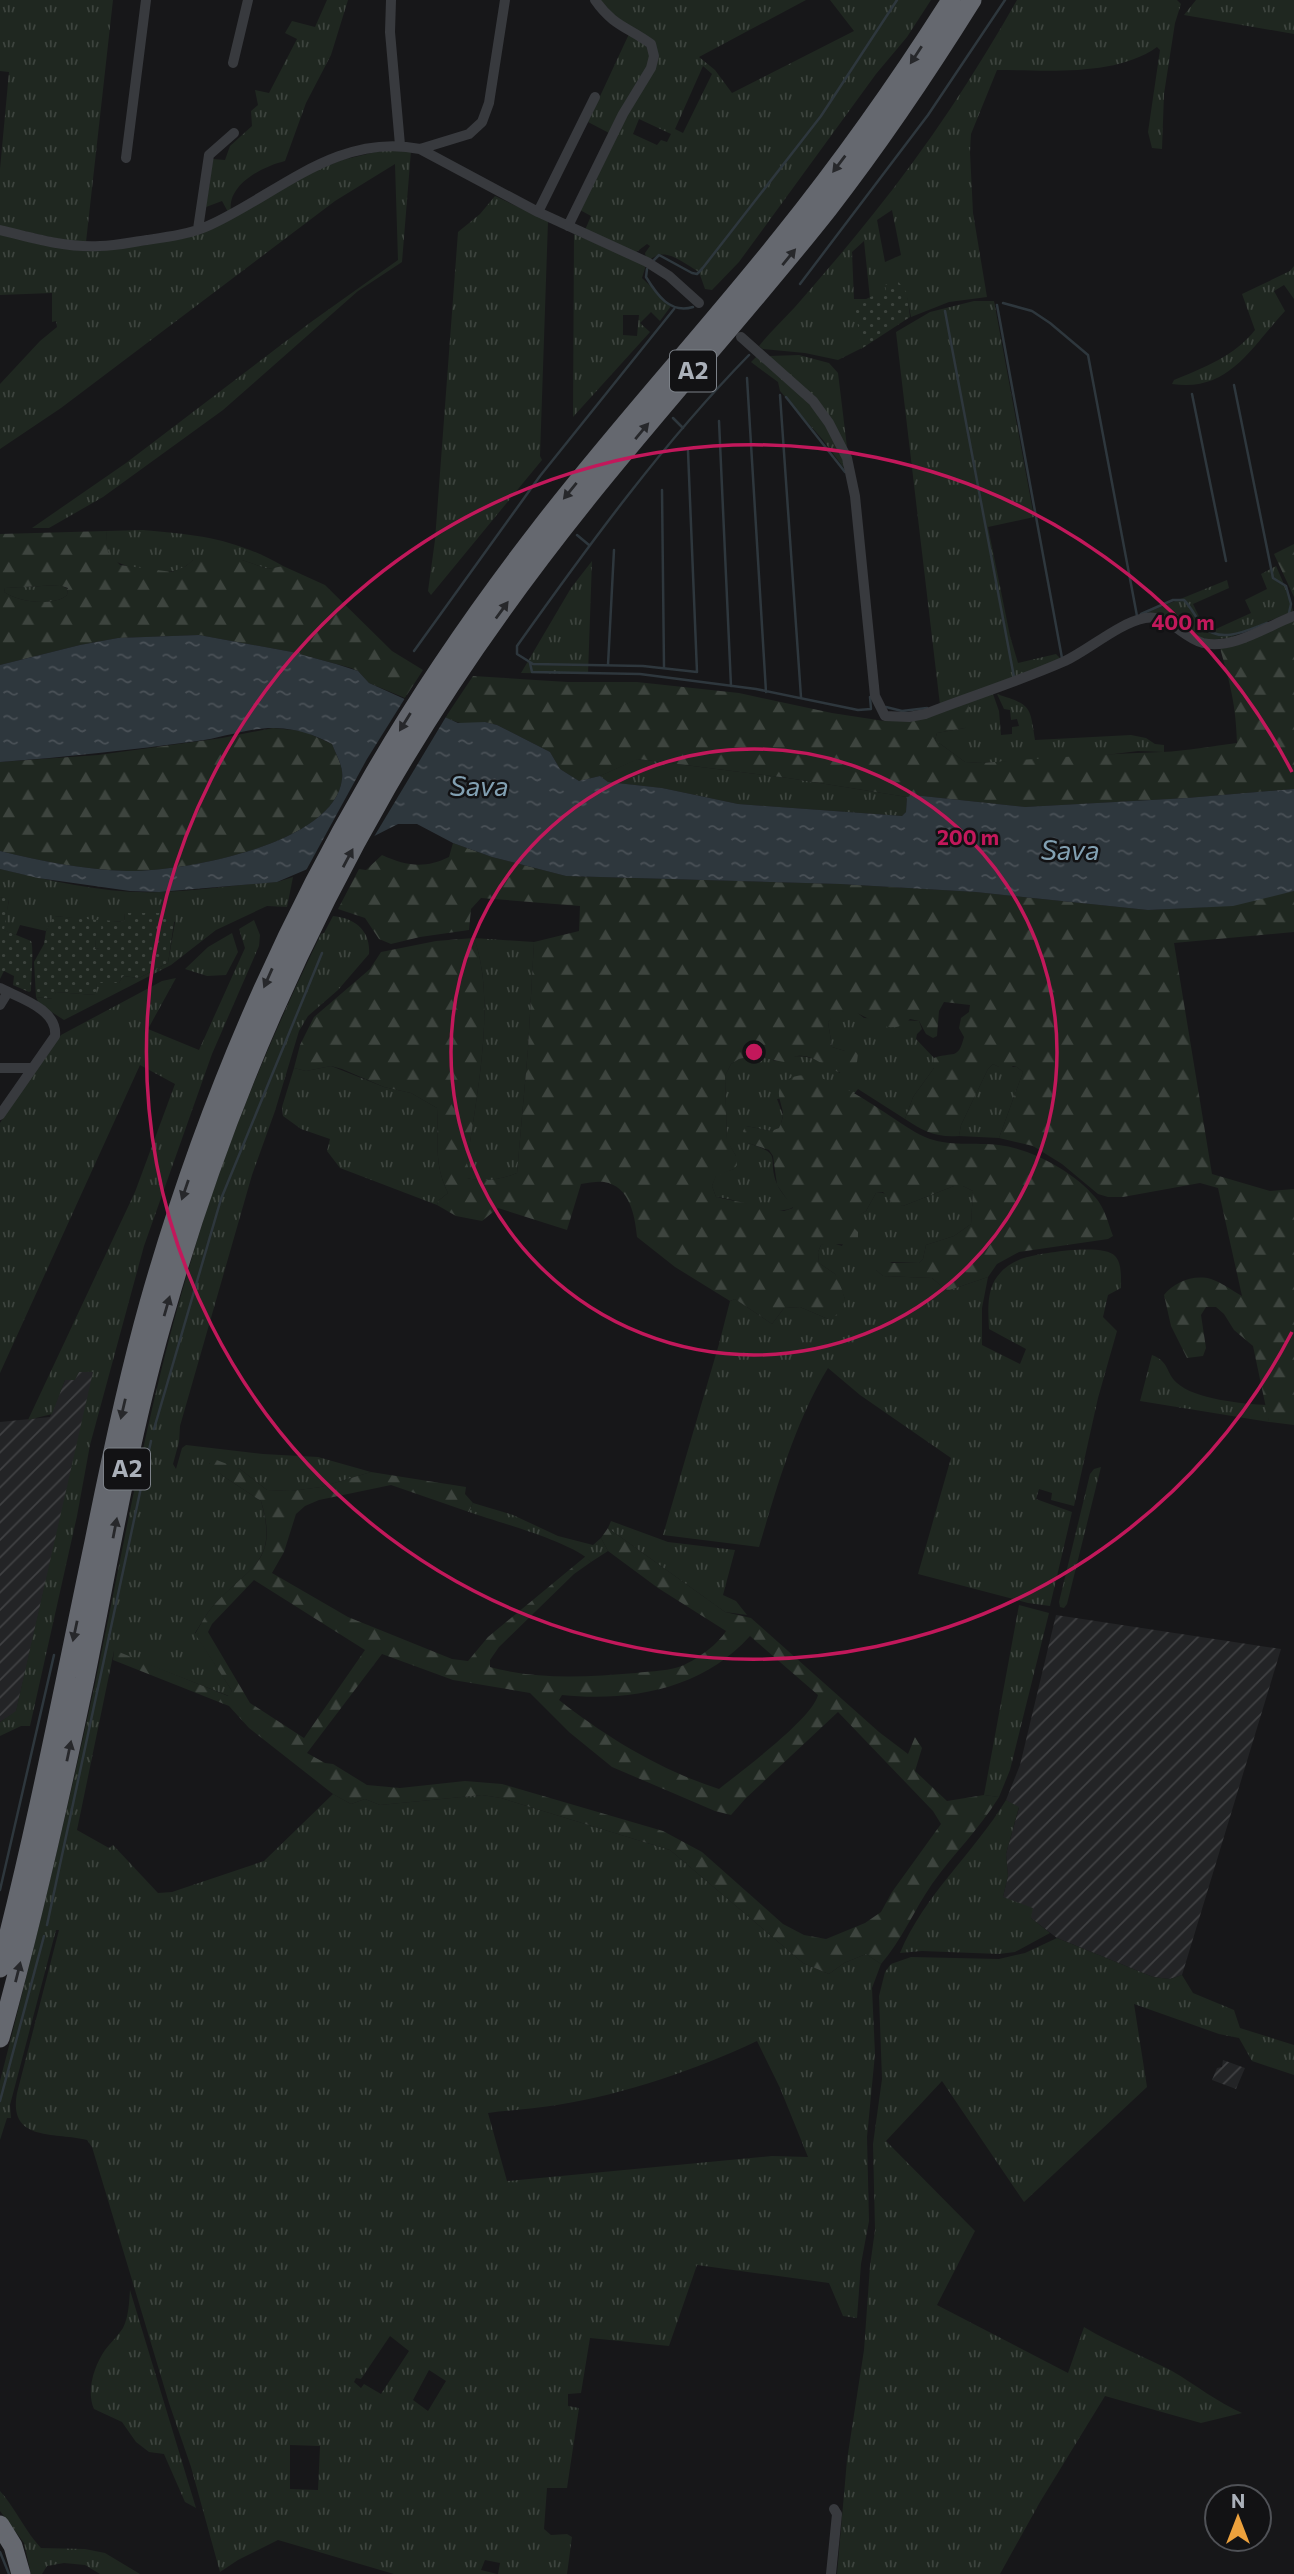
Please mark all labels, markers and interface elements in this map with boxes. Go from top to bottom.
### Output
one-way arrow [909,45,922,65]
one-way arrow [831,155,846,173]
one-way arrow [781,249,796,266]
road number: A2 [670,350,716,392]
one-way arrow [635,422,650,440]
one-way arrow [562,482,577,500]
one-way arrow [495,601,509,619]
text: 400 m [1151,609,1215,634]
one-way arrow [399,712,412,732]
water label: Sava [449,768,509,802]
text: 200 m [937,824,999,849]
water label: Sava [1040,832,1100,866]
one-way arrow [342,848,354,867]
one-way arrow [262,968,274,988]
centre of rings [742,1040,766,1064]
one-way arrow [179,1179,190,1200]
one-way arrow [162,1295,173,1317]
one-way arrow [117,1398,128,1420]
road number: A2 [104,1448,150,1490]
one-way arrow [109,1517,120,1539]
one-way arrow [70,1620,81,1642]
one-way arrow [64,1740,75,1762]
one-way arrow [13,1961,24,1983]
north arrow [1203,2483,1273,2553]
text: N [1231,2489,1245,2512]

